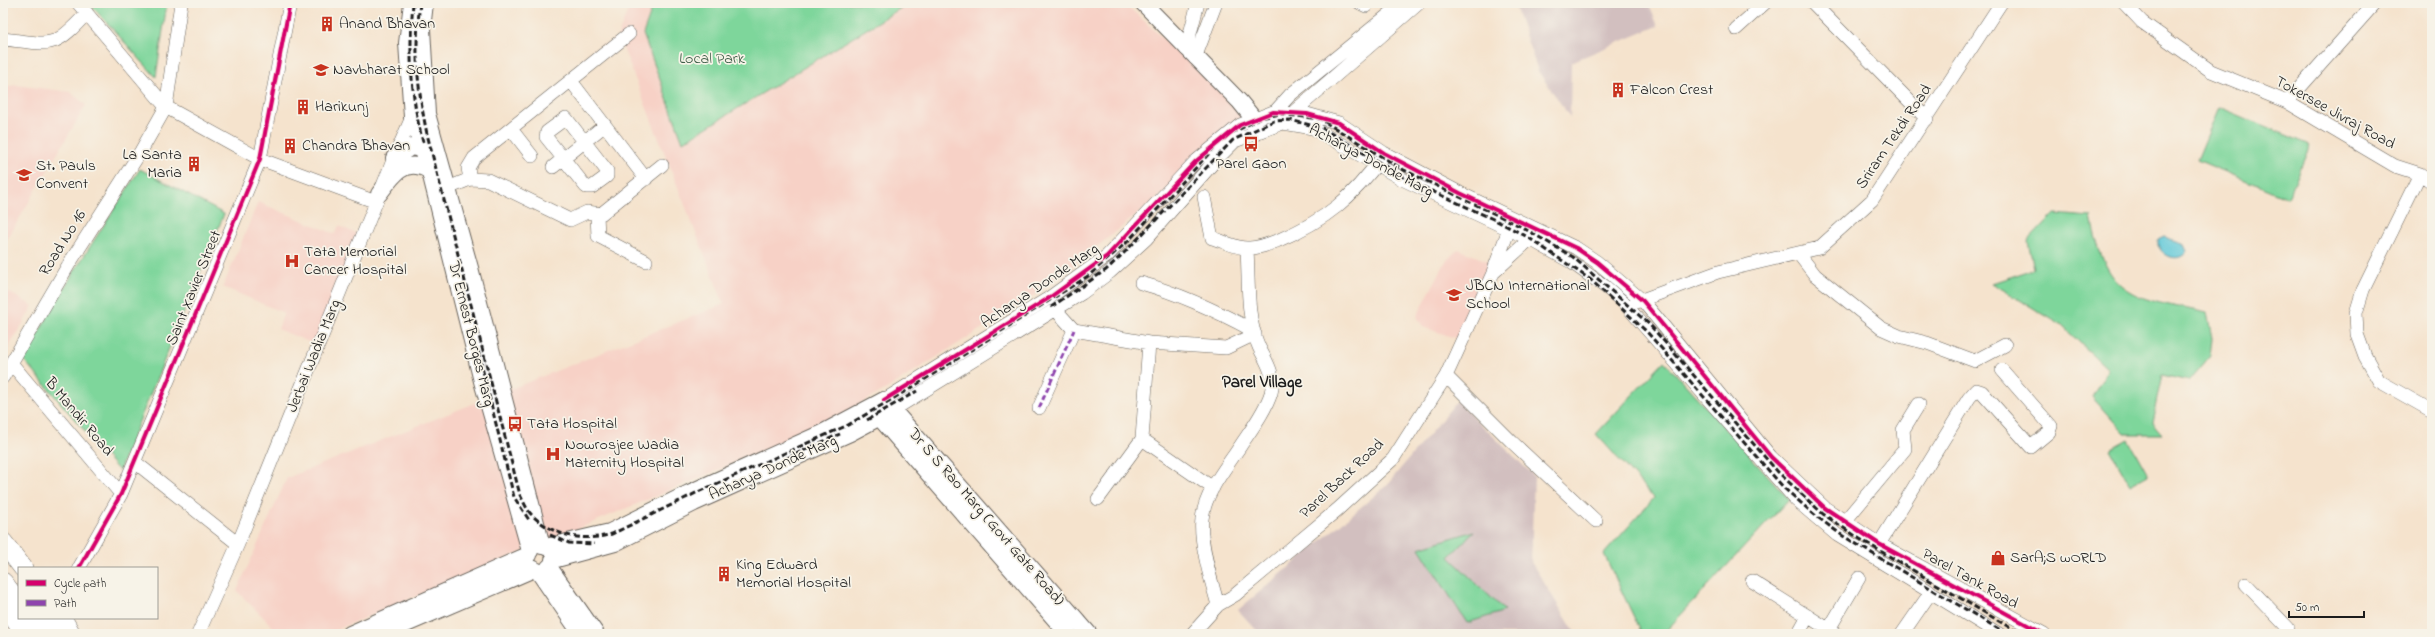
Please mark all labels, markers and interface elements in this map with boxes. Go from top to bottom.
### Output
place label: Anand Bhavan [339,12,435,36]
building icon: Anand Bhavan [318,15,336,33]
park label: Local Park [679,47,746,71]
place label: Navbharat School [333,58,450,82]
school or university icon: Navbharat School [312,61,330,79]
street label: Tokersee Jivraj Road [2270,70,2400,156]
place label: Falcon Crest [1629,78,1714,102]
street label: Sriram Tekdi Road [1850,80,1938,194]
building icon: Falcon Crest [1609,81,1627,99]
place label: Harikunj [315,95,369,119]
building icon: Harikunj [294,98,312,116]
street label: Acharya Donde Marg [1304,118,1438,204]
place label: Chandra Bhavan [302,134,410,158]
bus stop icon: Parel Gaon [1242,135,1260,153]
building icon: Chandra Bhavan [281,137,299,155]
place label: La Santa Maria [123,143,182,185]
place label: Parel Gaon [1216,152,1286,176]
place label: St. Pauls Convent [36,154,96,196]
building icon: La Santa Maria [185,155,203,173]
school or university icon: St. Pauls Convent [15,166,33,184]
street label: Road No 16 [33,205,93,281]
street label: Saint Xavier Street [160,226,228,349]
street label: Acharya Donde Marg [976,237,1104,335]
place label: Tata Memorial Cancer Hospital [304,240,407,282]
hospital icon: Tata Memorial Cancer Hospital [283,252,301,270]
street label: Dr Ernest Borges Marg [441,258,501,409]
place label: JBCN International School [1466,274,1590,316]
school or university icon: JBCN International School [1445,286,1463,304]
street label: Jerbai Wadia Marg [280,296,348,416]
district label: Parel Village [1222,370,1303,397]
street label: B Mandir Road [38,372,119,462]
place label: Tata Hospital [527,412,617,436]
bus stop icon: Tata Hospital [506,415,524,433]
street label: Dr S S Rao Marg (Govt Gate Road) [901,422,1070,612]
street label: Acharya Donde Marg [705,429,841,507]
place label: Nowrosjee Wadia Maternity Hospital [565,433,684,475]
street label: Parel Back Road [1294,433,1390,525]
hospital icon: Nowrosjee Wadia Maternity Hospital [544,445,562,463]
street label: Parel Tank Road [1917,543,2023,616]
place label: SarA;S wORLD [2010,546,2107,570]
shop icon: SarA;S wORLD [1989,549,2007,567]
place label: King Edward Memorial Hospital [736,553,851,595]
building icon: King Edward Memorial Hospital [715,565,733,583]
legend [18,567,158,619]
text: Cycle path [54,575,106,594]
scale bar [2289,593,2364,619]
text: Path [54,595,77,613]
text: 50 m [2295,599,2319,617]

